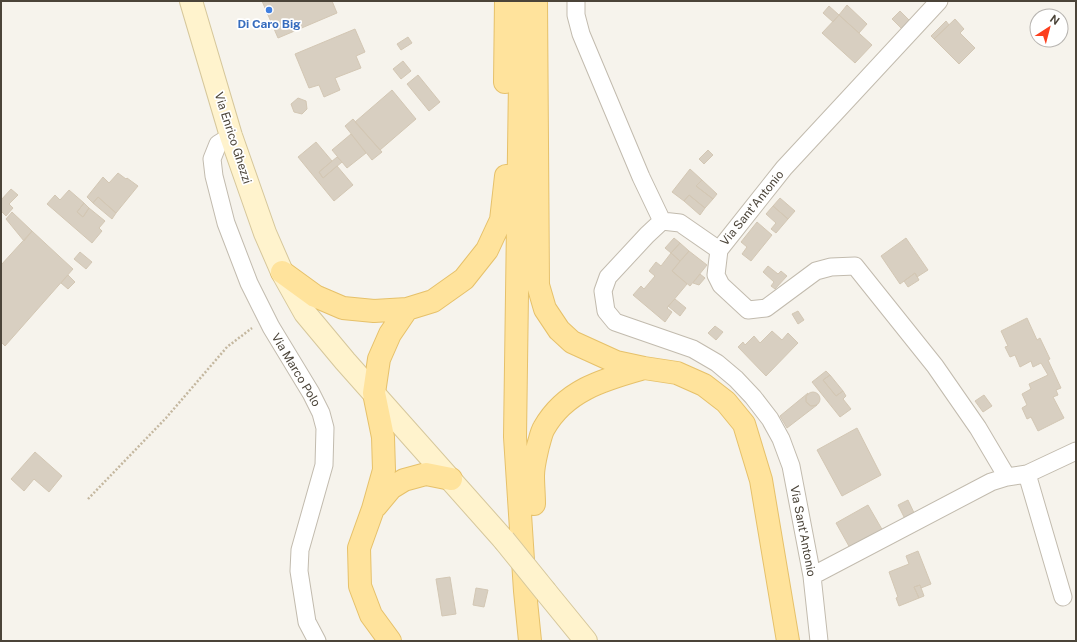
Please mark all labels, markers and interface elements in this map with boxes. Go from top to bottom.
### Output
marker: Di Caro Big [264,5,274,15]
north arrow [1029,8,1069,48]
text: N [1048,13,1062,27]
place label: Di Caro Big [237,17,301,31]
street label: Via Enrico Ghezzi [212,90,254,186]
street label: Via Sant'Antonio [717,168,787,248]
street label: Via Marco Polo [269,331,323,409]
street label: Via Sant'Antonio [787,484,819,578]

